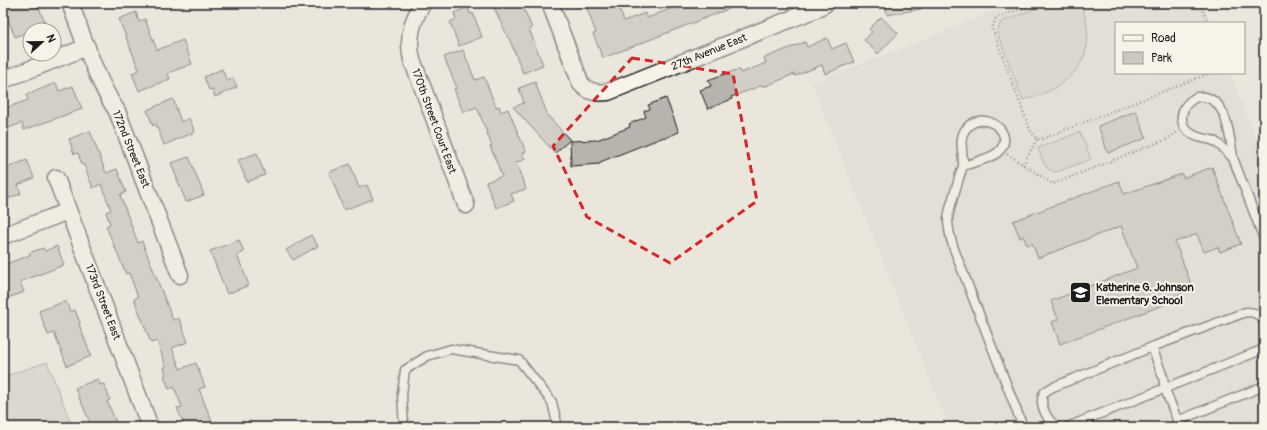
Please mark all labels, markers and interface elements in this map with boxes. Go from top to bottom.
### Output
north arrow [22,22,62,62]
legend [1115,22,1245,74]
street label: 27th Avenue East [669,31,749,73]
text: Road [1151,31,1176,46]
text: N [43,33,58,45]
text: Park [1151,51,1172,66]
street label: 170th Street Court East [409,67,459,176]
street label: 172nd Street East [109,108,153,190]
street label: 173rd Street East [83,262,124,342]
school or university icon: Katherine G. Johnson Elementary School [1067,280,1093,306]
place label: Katherine G. Johnson Elementary School [1096,281,1194,307]

